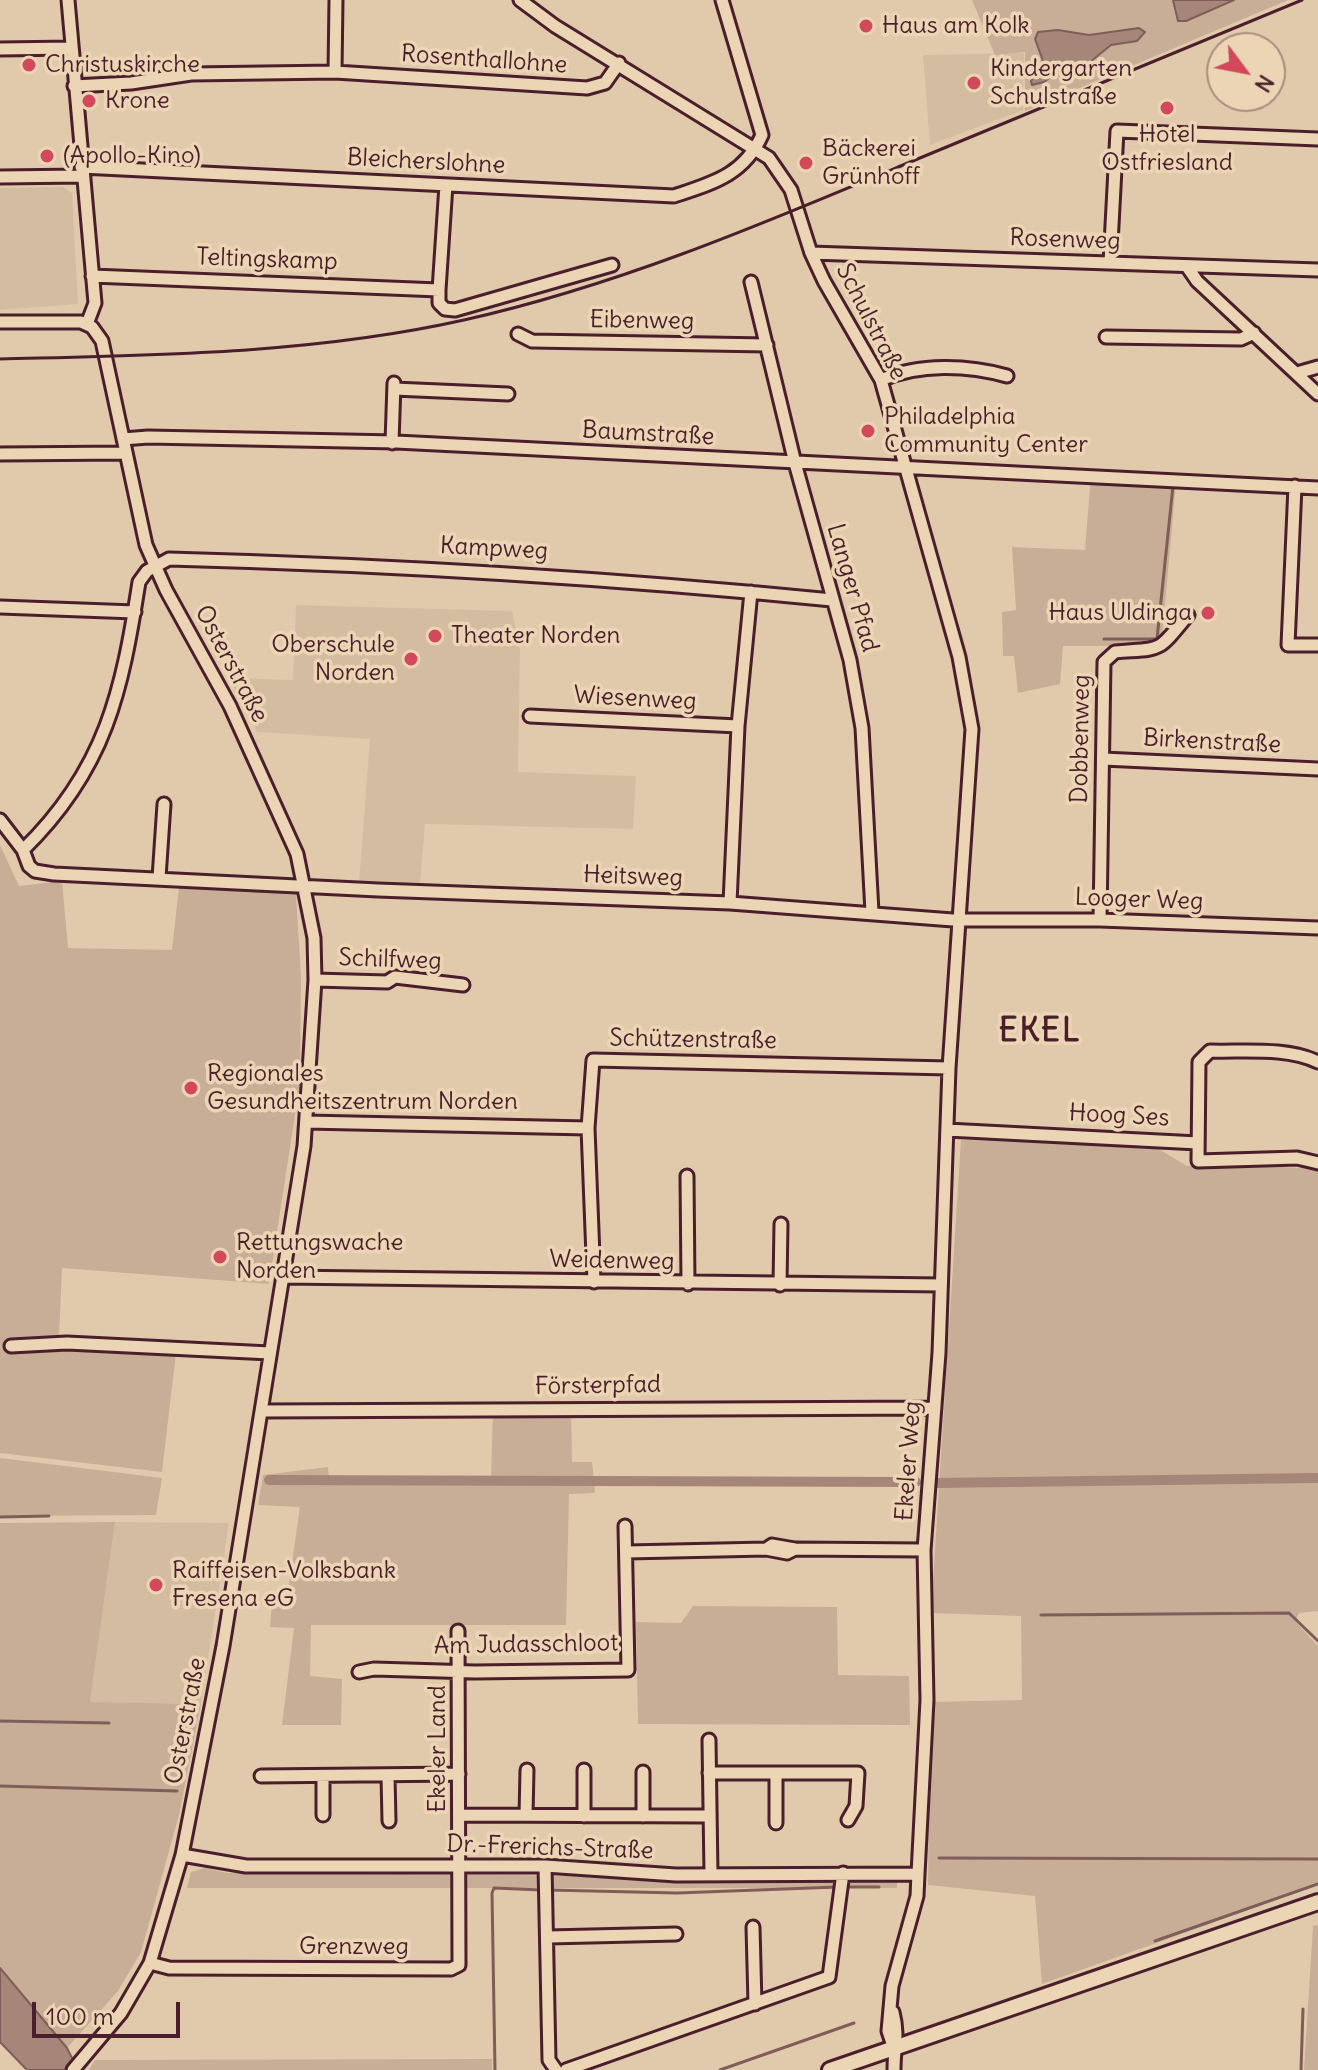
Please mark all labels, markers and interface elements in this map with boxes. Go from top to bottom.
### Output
place label: Haus am Kolk [882,12,1030,40]
marker: Haus am Kolk [857,17,875,35]
north arrow [1206,32,1286,112]
street label: Rosenthallohne [400,40,568,80]
place label: Christuskirche [45,51,200,79]
place label: Kindergarten Schulstraße [990,55,1132,111]
marker: Christuskirche [20,56,38,74]
text: N [1249,70,1281,98]
marker: Kindergarten Schulstraße [965,74,983,92]
place label: Krone [105,87,170,115]
marker: Krone [80,92,98,110]
marker: Hotel Ostfriesland [1158,99,1176,117]
place label: Hotel Ostfriesland [1101,121,1233,177]
place label: Bäckerei Grünhoff [822,135,920,191]
place label: (Apollo-Kino) [63,142,201,170]
street label: Bleicherslohne [346,143,506,181]
marker: (Apollo-Kino) [38,147,56,165]
marker: Bäckerei Grünhoff [797,154,815,172]
street label: Rosenweg [1009,224,1121,256]
street label: Teltingskamp [196,243,338,277]
street label: Schulstraße [829,259,913,385]
street label: Eibenweg [589,306,695,336]
place label: Philadelphia Community Center [884,403,1088,459]
street label: Baumstraße [581,416,715,452]
marker: Philadelphia Community Center [859,422,877,440]
street label: Langer Pfad [820,521,884,655]
street label: Kampweg [439,532,549,566]
place label: Haus Uldinga [1048,599,1192,627]
street label: Osterstraße [188,601,274,727]
marker: Haus Uldinga [1199,604,1217,622]
place label: Theater Norden [451,622,621,650]
marker: Theater Norden [426,627,444,645]
place label: Oberschule Norden [271,631,395,687]
marker: Oberschule Norden [402,650,420,668]
street label: Dobbenweg [1065,674,1097,804]
street label: Wiesenweg [573,681,697,717]
street label: Birkenstraße [1142,724,1282,760]
street label: Heitsweg [583,861,683,893]
street label: Looger Weg [1074,883,1204,917]
street label: Schilfweg [338,944,442,976]
district label: EKEL [999,1013,1081,1051]
street label: Schützenstraße [609,1024,777,1056]
place label: Regionales Gesundheitszentrum Norden [207,1060,518,1116]
marker: Regionales Gesundheitszentrum Norden [182,1079,200,1097]
street label: Hoog Ses [1068,1099,1170,1133]
place label: Rettungswache Norden [236,1229,404,1285]
street label: Weidenweg [549,1246,675,1276]
marker: Rettungswache Norden [211,1248,229,1266]
street label: Försterpfad [535,1371,661,1401]
street label: Ekeler Weg [890,1400,928,1522]
place label: Raiffeisen-Volksbank Fresena eG [172,1557,396,1613]
marker: Raiffeisen-Volksbank Fresena eG [147,1576,165,1594]
street label: Am Judasschloot [434,1629,618,1661]
street label: Osterstraße [160,1655,212,1787]
street label: Ekeler Land [424,1685,452,1813]
street label: Dr.-Frerichs-Straße [446,1830,654,1866]
street label: Grenzweg [299,1933,409,1961]
scale bar [36,1986,184,2036]
text: 100 m [46,2001,114,2031]

